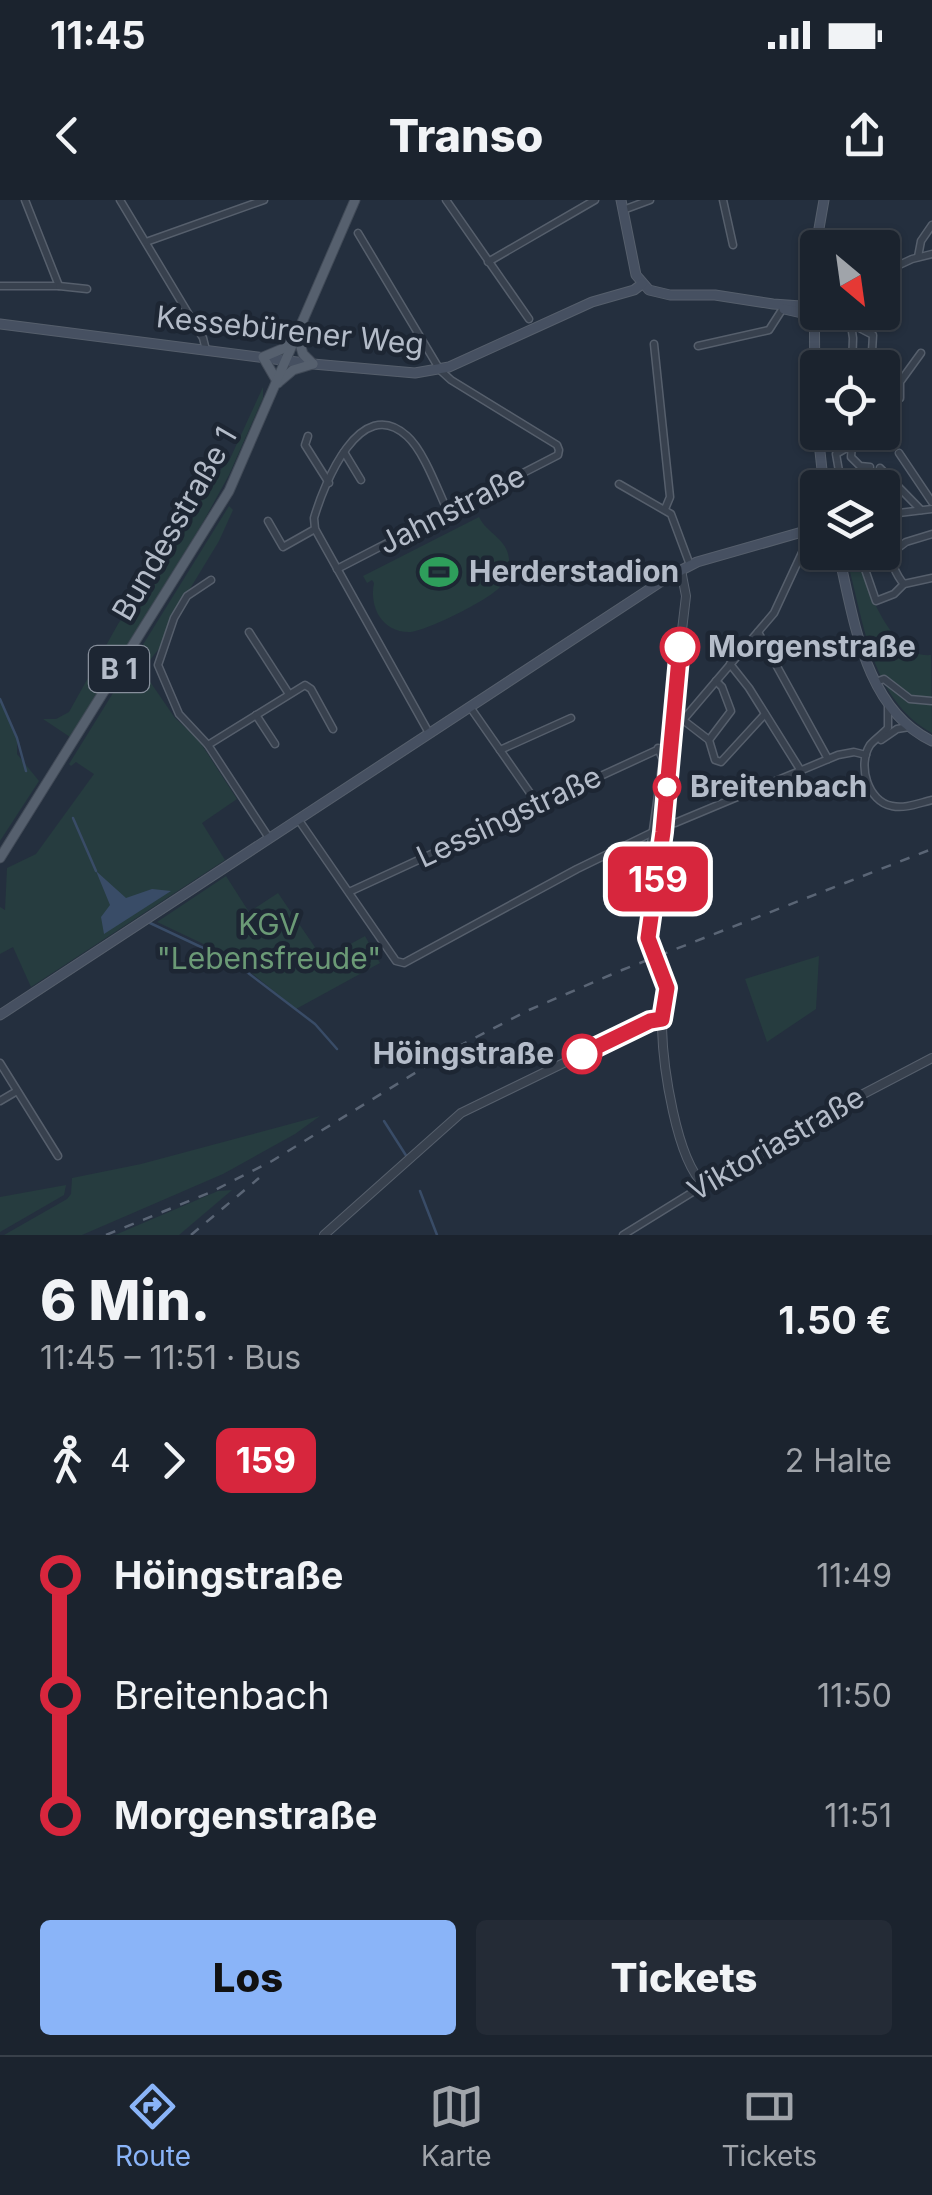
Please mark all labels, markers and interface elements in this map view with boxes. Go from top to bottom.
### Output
text: 11:45 [50,12,145,58]
icon: back [40,108,95,163]
text: Transo [389,108,543,163]
icon: share [837,108,892,163]
north arrow [800,230,900,330]
map controls [800,230,900,570]
street label: Kessebürener Weg [155,298,426,362]
button: locate [800,350,900,450]
street label: Bundesstraße 1 [104,420,244,627]
street label: Jahnstraße [372,457,531,561]
button: layers [800,470,900,570]
sports icon: Herderstadion [418,551,460,593]
place label: Herderstadion [469,553,679,589]
marker: Morgenstraße [661,628,699,666]
place label: Morgenstraße [708,628,916,664]
road number: B 1 [89,646,149,692]
street label: Lessingstraße [411,758,606,875]
place label: Breitenbach [690,768,868,804]
marker: Breitenbach [654,774,680,800]
line badge: 159 [600,846,716,912]
text: 159 [628,858,688,900]
park label: KGV "Lebensfreude" [157,906,381,976]
place label: Höingstraße [373,1035,554,1071]
marker: Höingstraße [563,1035,601,1073]
street label: Viktoriastraße [681,1078,870,1208]
text: 6 Min. [40,1267,210,1333]
text: 1.50 € [778,1297,892,1343]
text: 11:45 – 11:51 · Bus [40,1338,301,1377]
icon: walk [40,1433,95,1488]
icon: forward [146,1433,201,1488]
text: 159 [236,1439,296,1481]
text: 4 [110,1441,131,1480]
text: 2 Halte [785,1441,892,1480]
text: Höingstraße [114,1552,343,1598]
text: 11:49 [816,1556,892,1595]
text: Breitenbach [114,1672,330,1718]
text: 11:50 [817,1676,892,1715]
text: Morgenstraße [114,1792,377,1838]
text: 11:51 [824,1796,892,1835]
button: Los [40,1920,456,2035]
button: Tickets [476,1920,892,2035]
tab: Route [115,2079,191,2173]
tab: Karte [421,2079,492,2173]
tab: Tickets [721,2079,817,2173]

